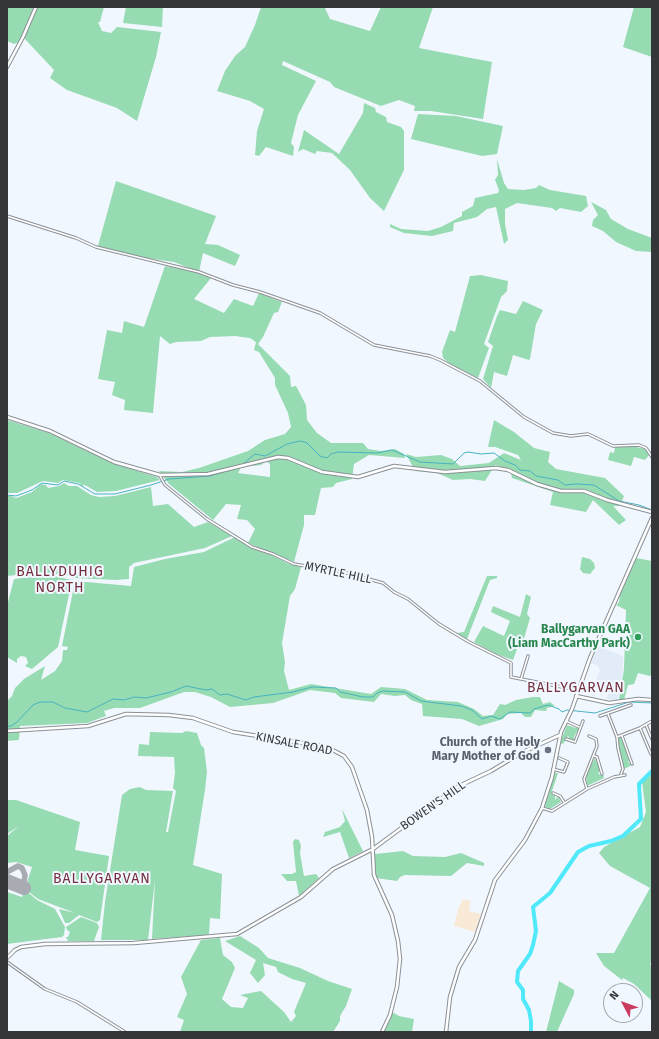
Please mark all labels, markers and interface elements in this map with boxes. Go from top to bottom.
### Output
street label: MYRTLE HILL [303,559,373,587]
district label: BALLYDUHIG NORTH [16,564,104,596]
place label: Ballygarvan GAA (Liam MacCarthy Park) [508,623,630,651]
marker: Ballygarvan GAA (Liam MacCarthy Park) [633,632,643,642]
district label: BALLYGARVAN [527,680,625,696]
street label: KINSALE ROAD [255,730,333,758]
place label: Church of the Holy Mary Mother of God [432,736,540,764]
marker: Church of the Holy Mary Mother of God [543,745,553,755]
street label: BOWEN'S HILL [398,778,468,834]
district label: BALLYGARVAN [53,871,151,887]
north arrow [603,983,643,1023]
text: N [607,988,622,1002]

